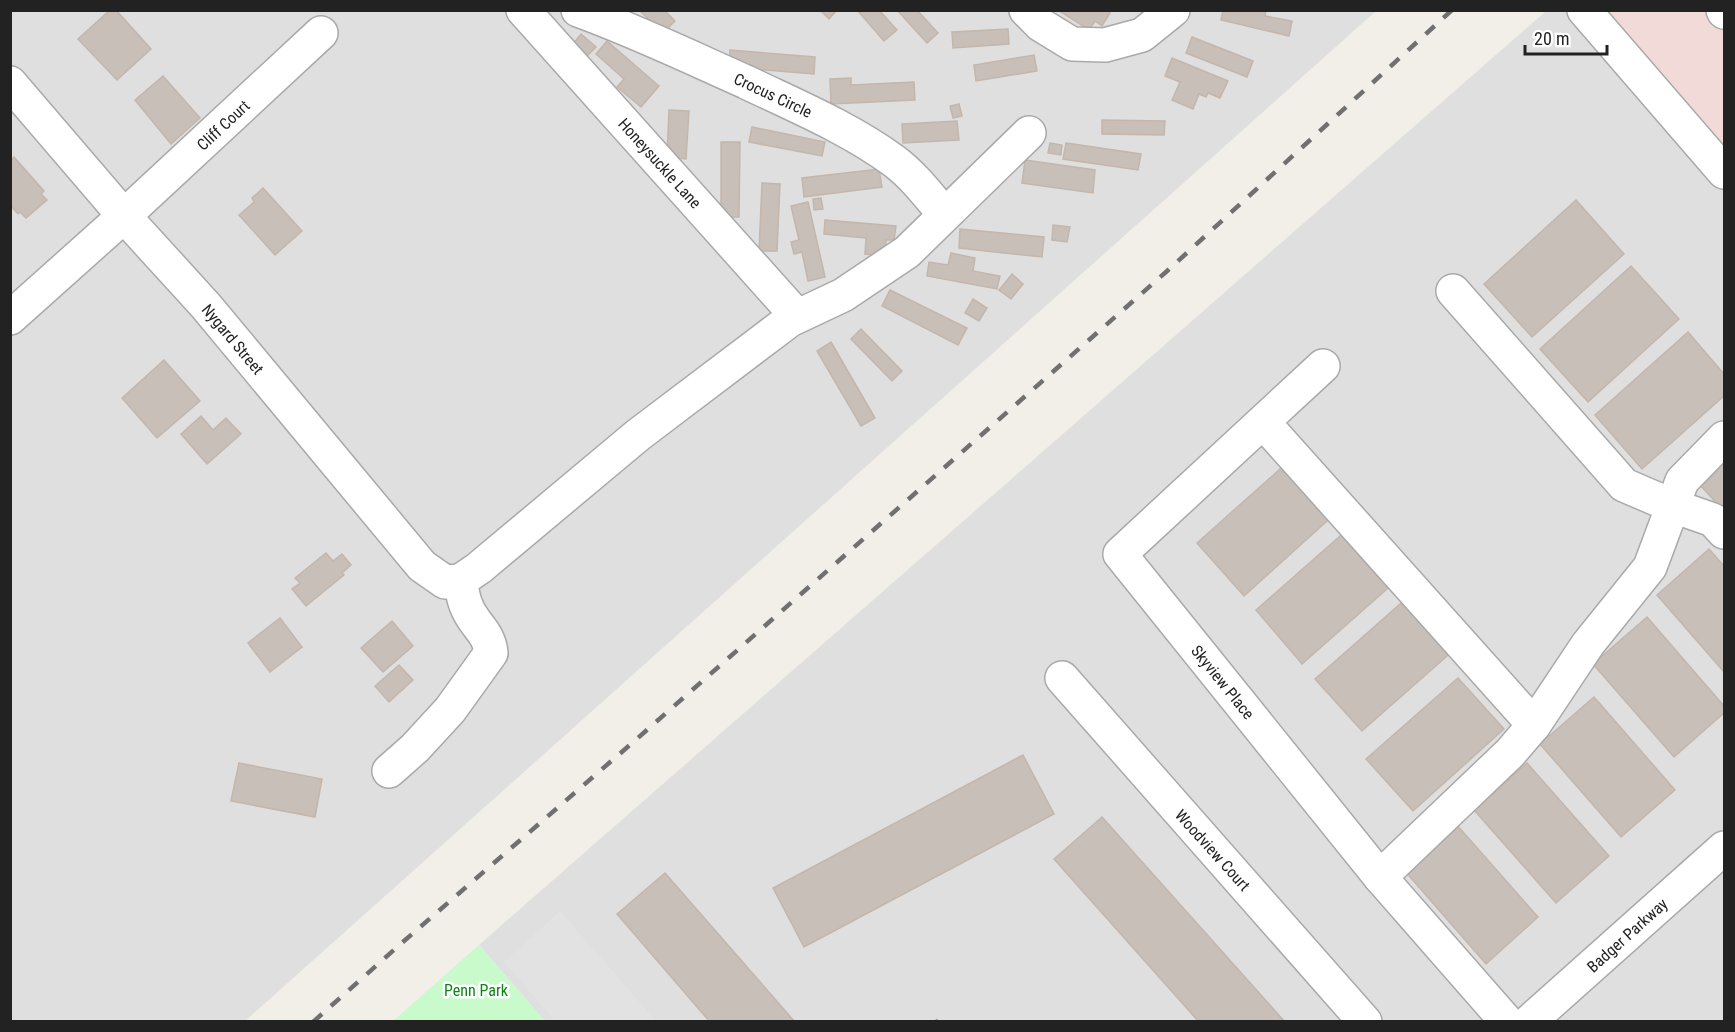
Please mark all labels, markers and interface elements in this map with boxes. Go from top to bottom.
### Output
scale bar [1525,18,1608,56]
text: 20 m [1534,28,1569,49]
street label: Crocus Circle [731,69,815,122]
street label: Cliff Court [193,96,254,154]
street label: Honeysuckle Lane [614,114,705,212]
street label: Nygard Street [198,300,268,379]
street label: Skyview Place [1187,642,1258,723]
street label: Woodview Court [1171,806,1254,895]
street label: Badger Parkway [1583,894,1672,976]
park label: Penn Park [444,981,509,1000]

